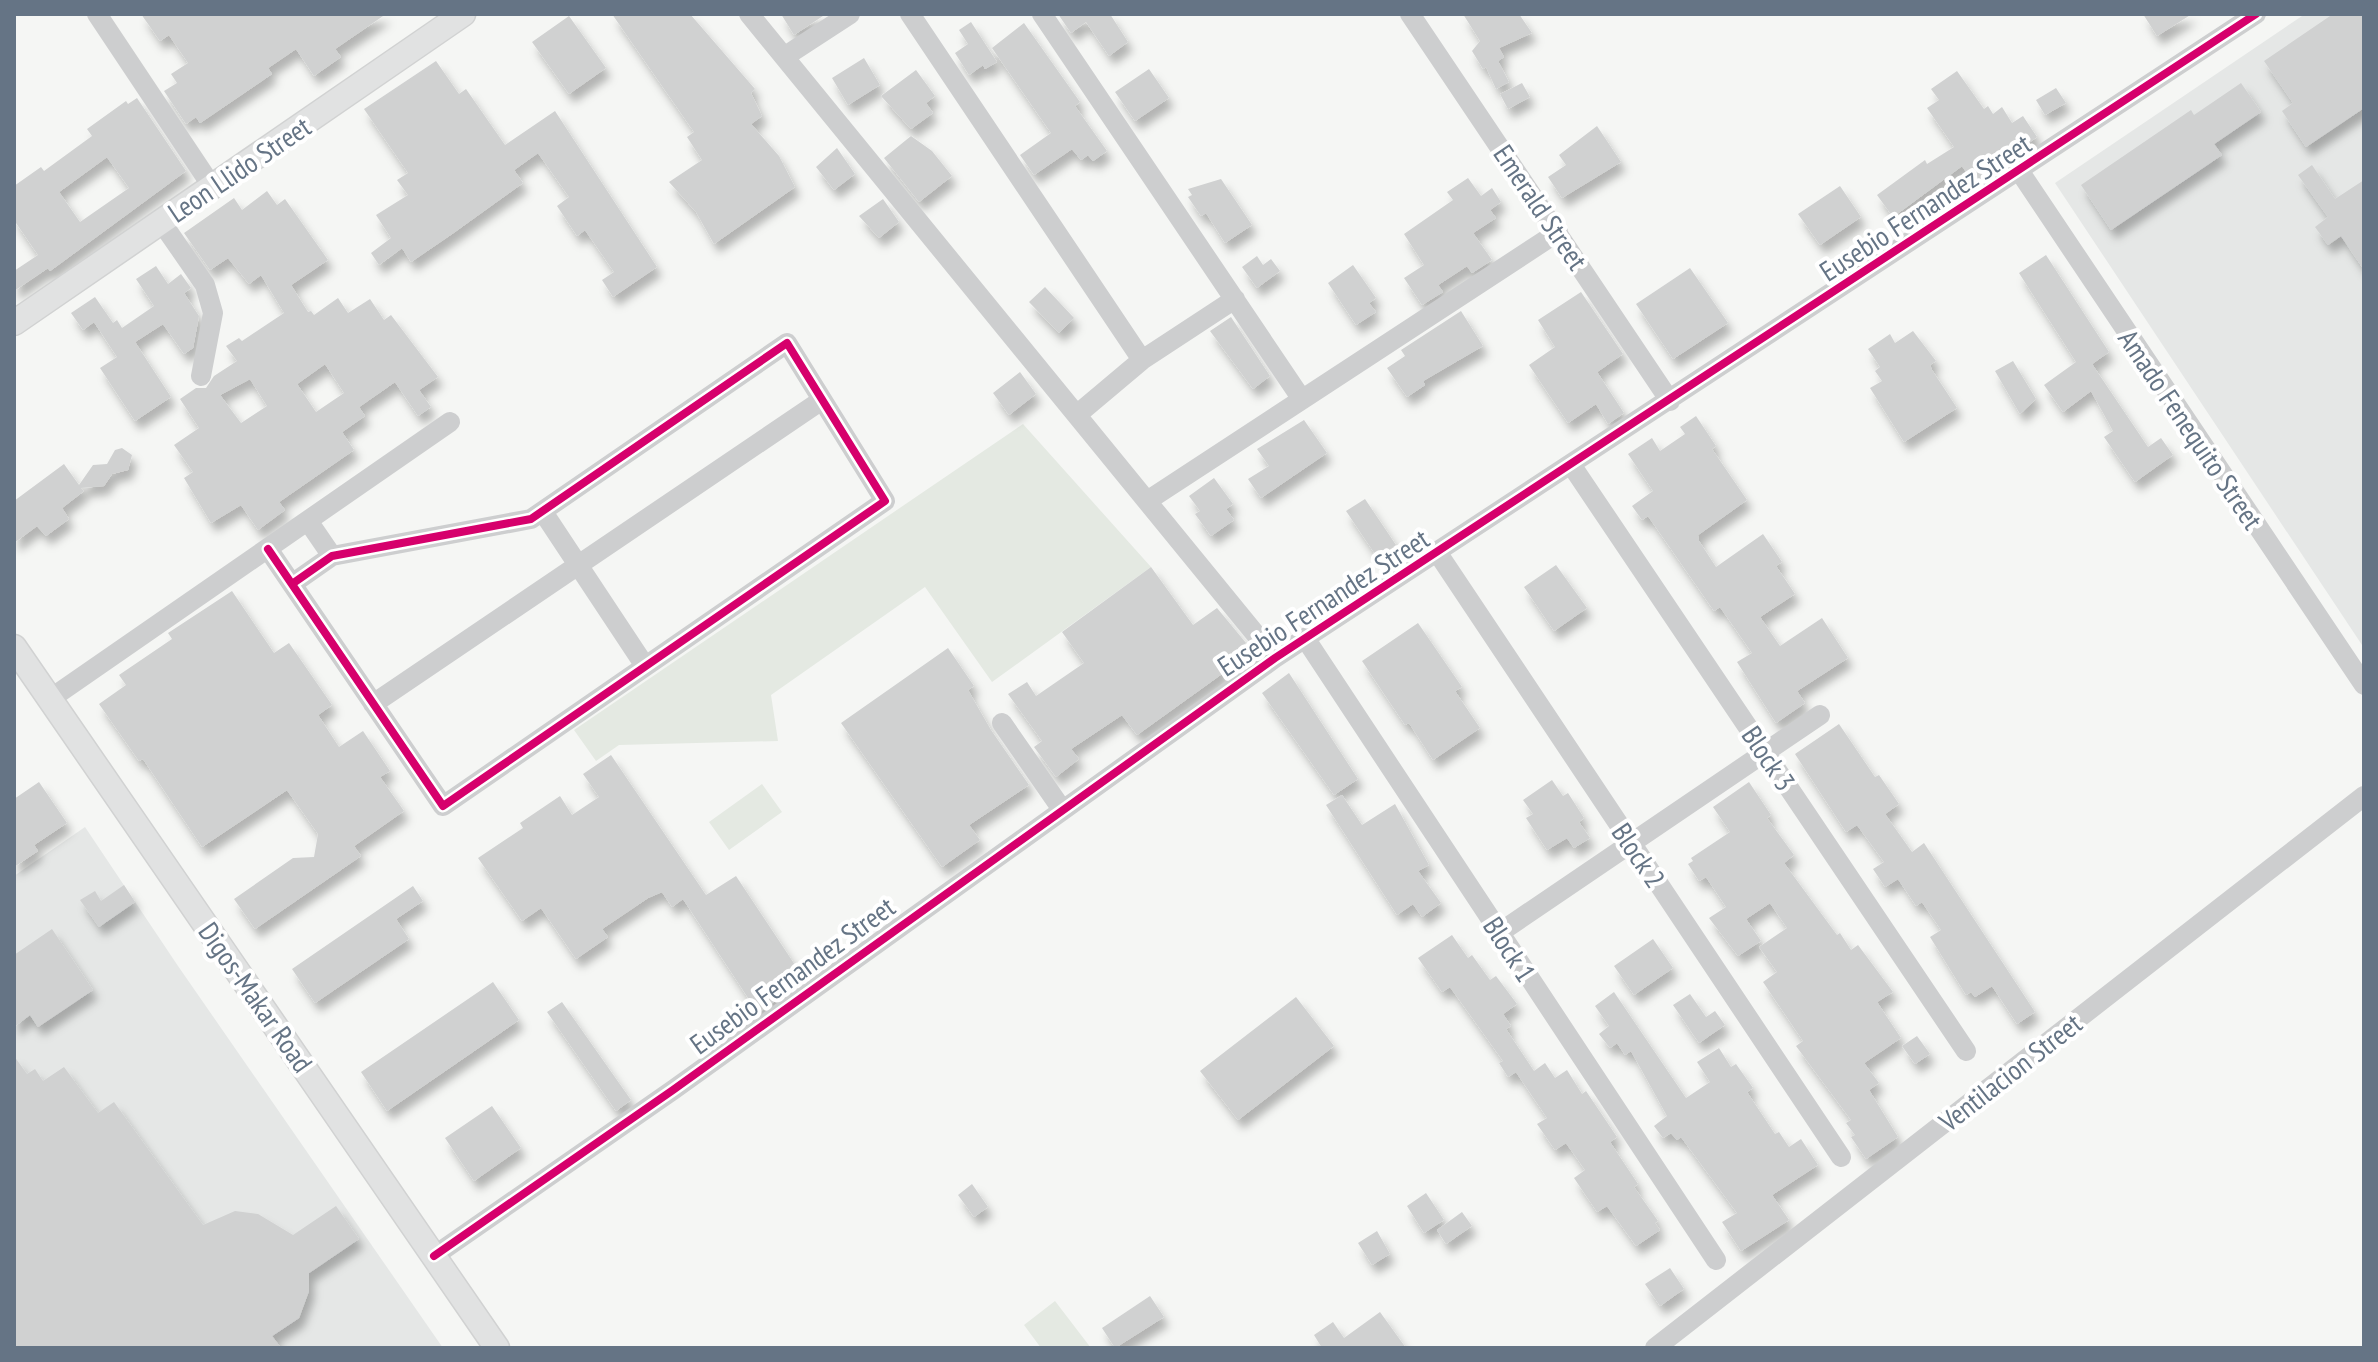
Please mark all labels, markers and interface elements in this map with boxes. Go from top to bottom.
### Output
street label: Leon Llido Street [161,108,318,230]
street label: Eusebio Fernandez Street [1812,125,2038,289]
street label: Emerald Street [1486,137,1597,277]
street label: Amado Fenequito Street [2110,322,2272,536]
street label: Eusebio Fernandez Street [1210,520,1436,684]
street label: Block 3 [1734,718,1804,798]
street label: Block 2 [1604,815,1674,895]
street label: Eusebio Fernandez Street [682,888,902,1062]
street label: Block 1 [1475,909,1545,989]
street label: Digos-Makar Road [191,915,321,1079]
street label: Ventilacion Street [1930,1005,2089,1140]

